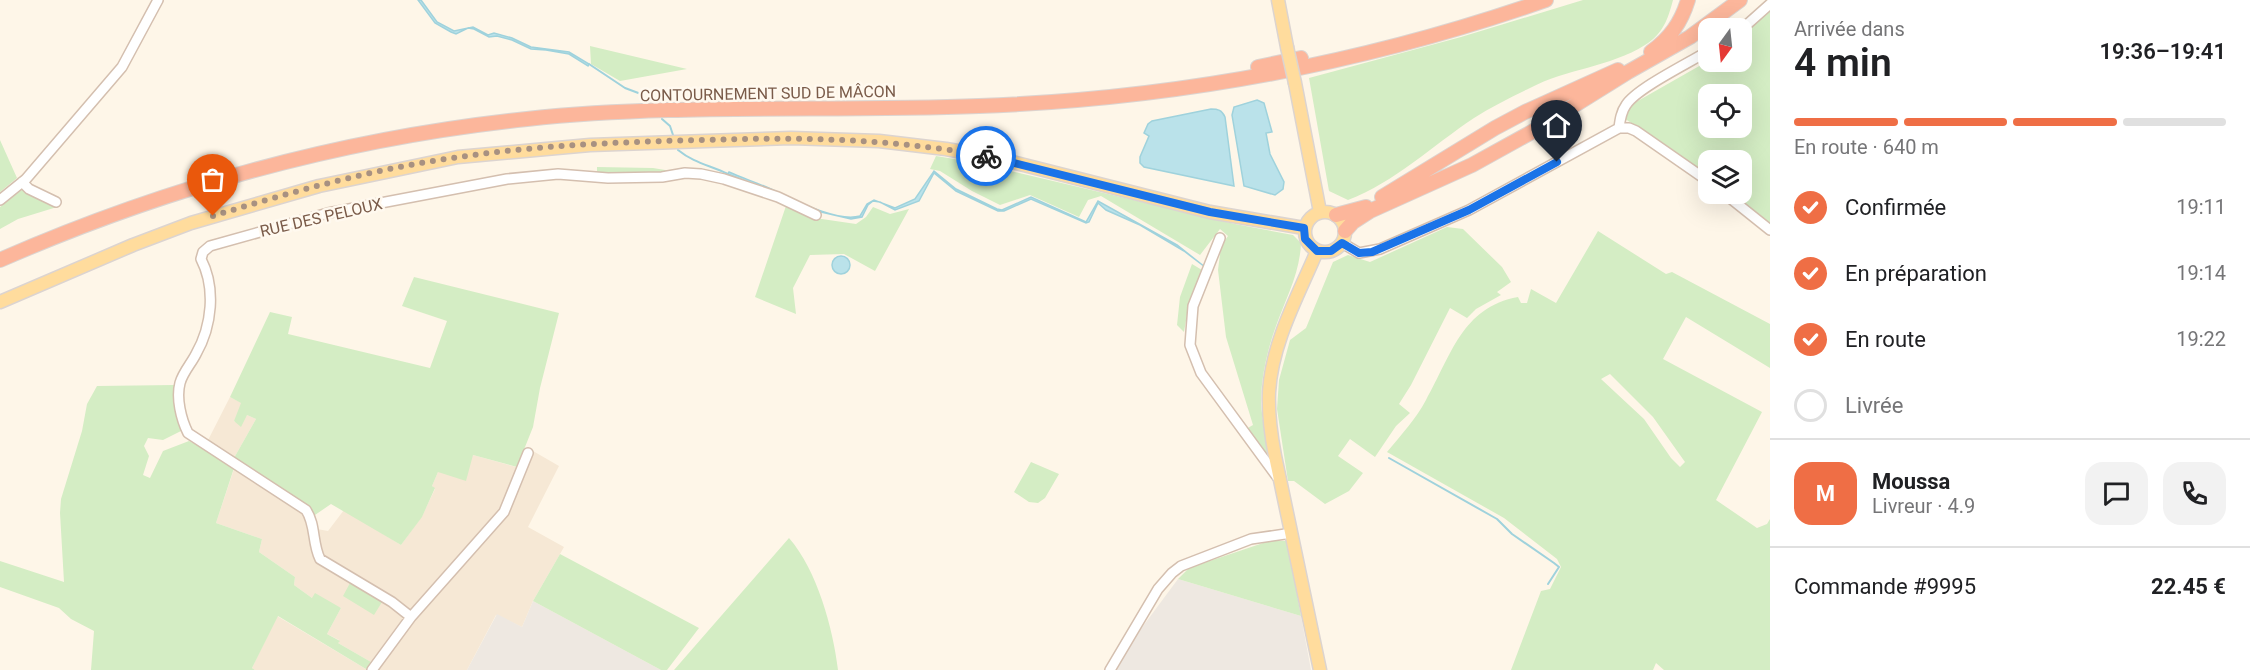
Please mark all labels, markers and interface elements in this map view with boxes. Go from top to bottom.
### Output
text: Arrivée dans [1794,17,1905,41]
north arrow [1698,18,1752,72]
map controls [1698,18,1752,204]
text: 19:36–19:41 [2099,39,2226,64]
text: 4 min [1794,40,1892,86]
street label: CONTOURNEMENT SUD DE MÂCON [640,82,896,105]
button: locate [1698,84,1752,138]
pin [1531,100,1582,162]
icon: home [1540,109,1573,142]
courier [956,126,1016,186]
text: En route · 640 m [1794,135,1939,159]
icon: bike [970,140,1003,173]
button: layers [1698,150,1752,204]
pin [187,154,238,216]
icon: bag [196,163,229,196]
icon: check [1794,191,1827,224]
street label: RUE DES PELOUX [258,194,384,241]
text: Confirmée [1845,195,1946,220]
text: 19:11 [2176,195,2226,219]
icon: check [1794,257,1827,290]
text: En préparation [1845,261,1987,286]
text: 19:14 [2176,261,2226,285]
icon: check [1794,323,1827,356]
text: En route [1845,327,1926,352]
text: 19:22 [2176,327,2226,351]
text: Livrée [1845,393,1903,418]
button: chat [2085,462,2148,525]
button: phone [2163,462,2226,525]
text: Moussa [1872,469,1950,494]
text: M [1816,481,1835,506]
text: Livreur · 4.9 [1872,494,1975,518]
text: Commande #9995 [1794,574,1976,599]
text: 22.45 € [2151,574,2226,599]

